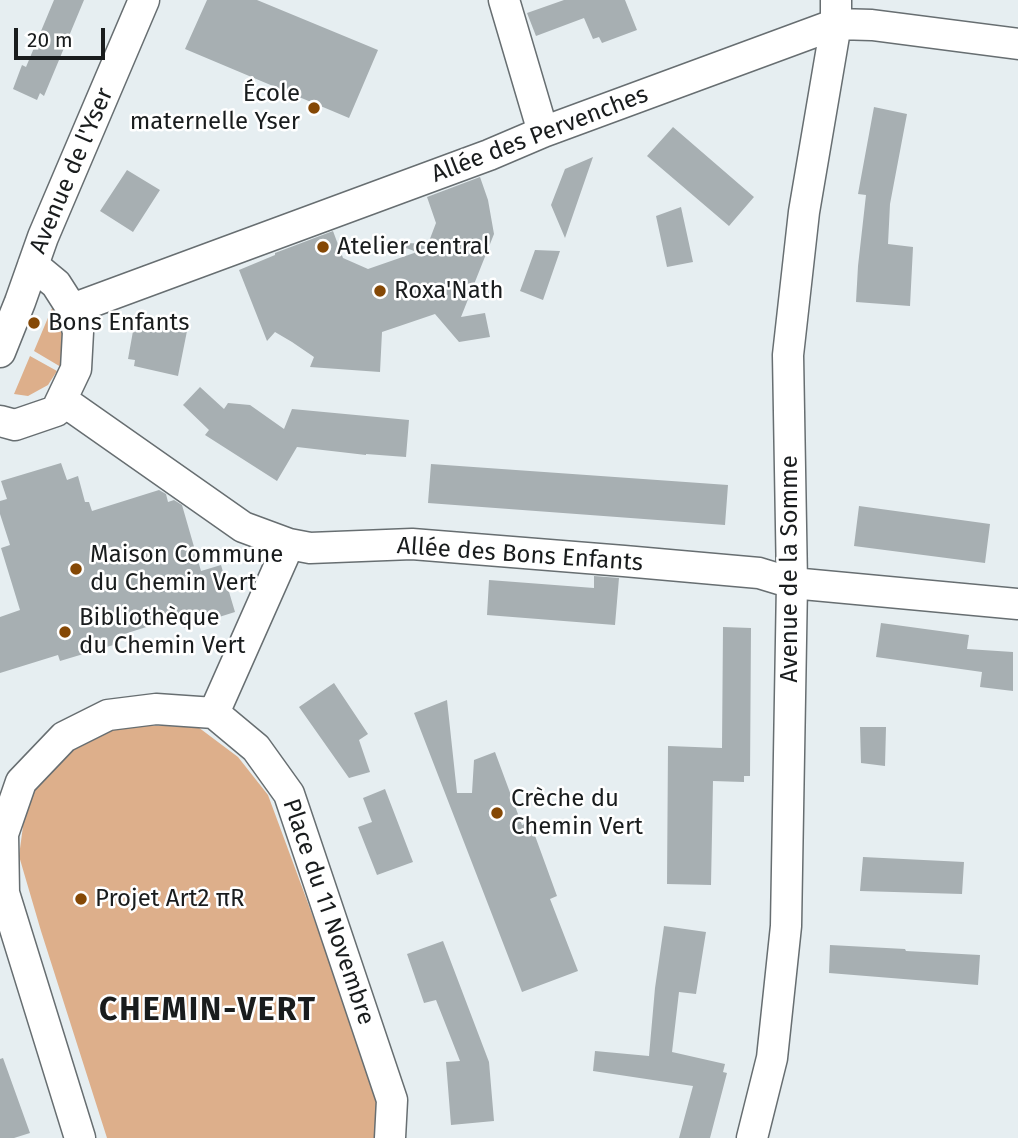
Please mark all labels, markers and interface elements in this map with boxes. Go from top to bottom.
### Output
scale bar [18,14,108,58]
text: 20 m [27,27,73,53]
place label: École maternelle Yser [130,80,300,136]
street label: Allée des Pervenches [428,80,652,190]
street label: Avenue de l'Yser [24,84,120,258]
marker: École maternelle Yser [306,100,322,116]
place label: Atelier central [337,233,490,261]
marker: Atelier central [315,239,331,255]
place label: Roxa'Nath [394,277,503,305]
marker: Roxa'Nath [372,283,388,299]
place label: Bons Enfants [48,309,189,337]
marker: Bons Enfants [26,315,42,331]
street label: Avenue de la Somme [776,455,804,683]
street label: Allée des Bons Enfants [396,532,644,578]
place label: Maison Commune du Chemin Vert [90,541,283,597]
marker: Maison Commune du Chemin Vert [68,561,84,577]
place label: Bibliothèque du Chemin Vert [79,604,246,660]
marker: Bibliothèque du Chemin Vert [57,624,73,640]
place label: Crèche du Chemin Vert [511,785,643,841]
street label: Place du 11 Novembre [276,795,380,1029]
marker: Crèche du Chemin Vert [489,805,505,821]
place label: Projet Art2 πR [95,885,245,913]
marker: Projet Art2 πR [73,891,89,907]
district label: CHEMIN-VERT [100,992,316,1030]

